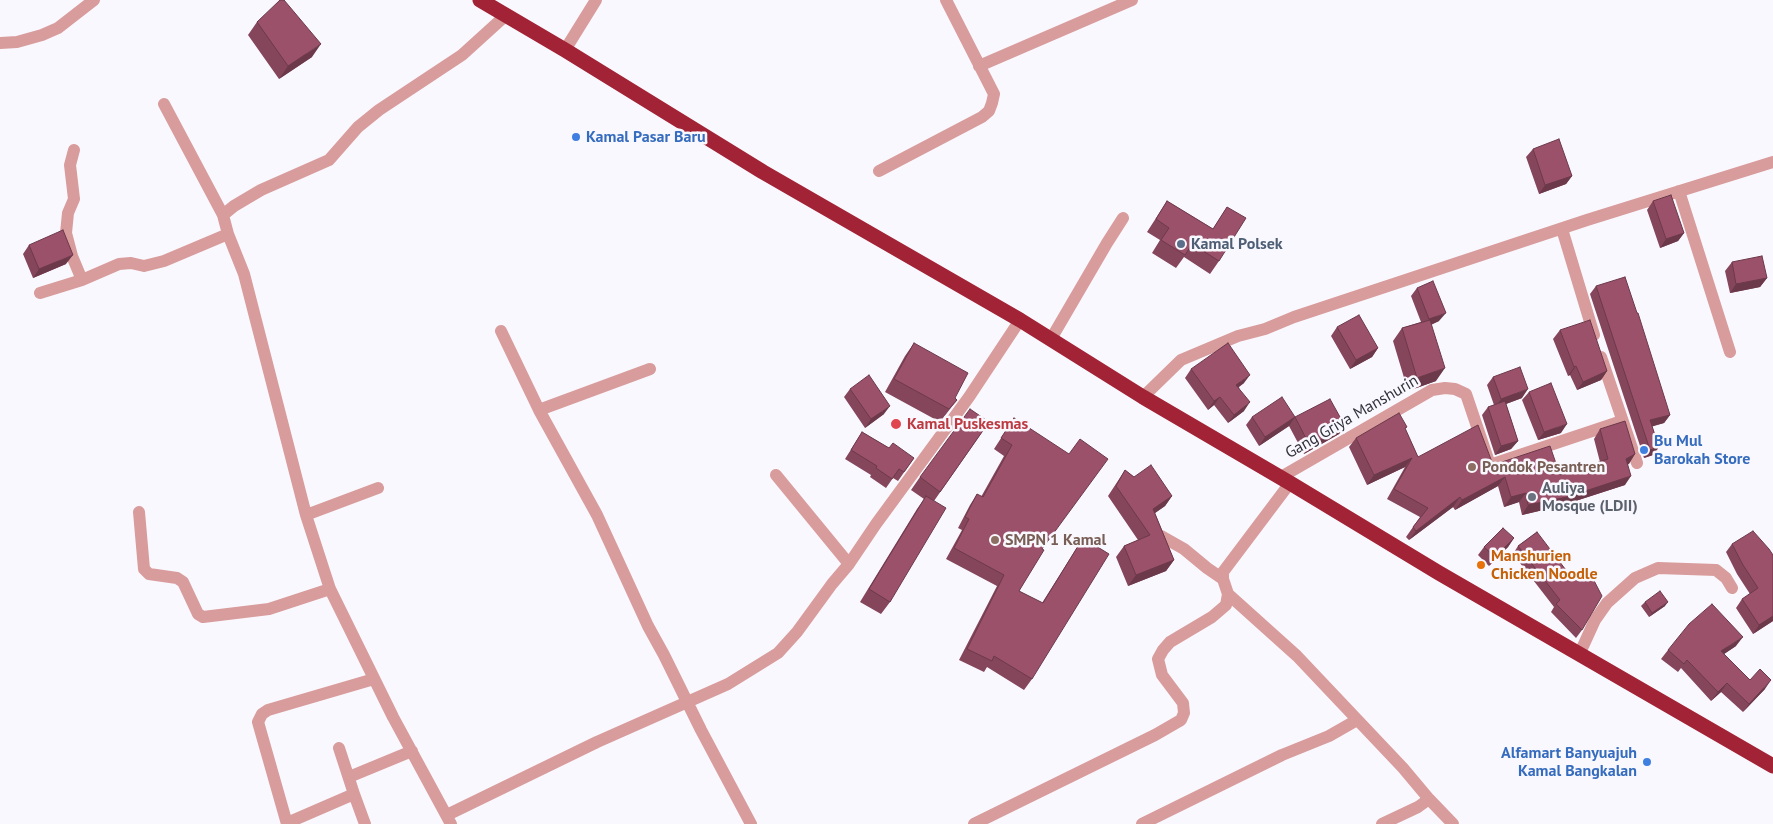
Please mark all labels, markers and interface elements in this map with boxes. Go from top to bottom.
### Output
place label: Kamal Pasar Baru [586,127,706,147]
marker: Kamal Pasar Baru [570,131,582,143]
place label: Kamal Polsek [1191,234,1283,254]
marker: Kamal Polsek [1175,238,1187,250]
street label: Gang Griya Manshurin [1282,371,1422,463]
place label: Kamal Puskesmas [907,414,1028,434]
marker: Kamal Puskesmas [889,417,903,431]
place label: Bu Mul Barokah Store [1654,431,1750,469]
marker: Bu Mul Barokah Store [1638,444,1650,456]
place label: Pondok Pesantren [1482,457,1605,477]
marker: Pondok Pesantren [1466,461,1478,473]
place label: Auliya Mosque (LDII) [1542,478,1638,516]
marker: Auliya Mosque (LDII) [1526,491,1538,503]
place label: SMPN 1 Kamal [1005,530,1106,550]
marker: SMPN 1 Kamal [989,534,1001,546]
place label: Manshurien Chicken Noodle [1491,546,1598,584]
marker: Manshurien Chicken Noodle [1475,559,1487,571]
place label: Alfamart Banyuajuh Kamal Bangkalan [1501,743,1637,781]
marker: Alfamart Banyuajuh Kamal Bangkalan [1641,756,1653,768]

